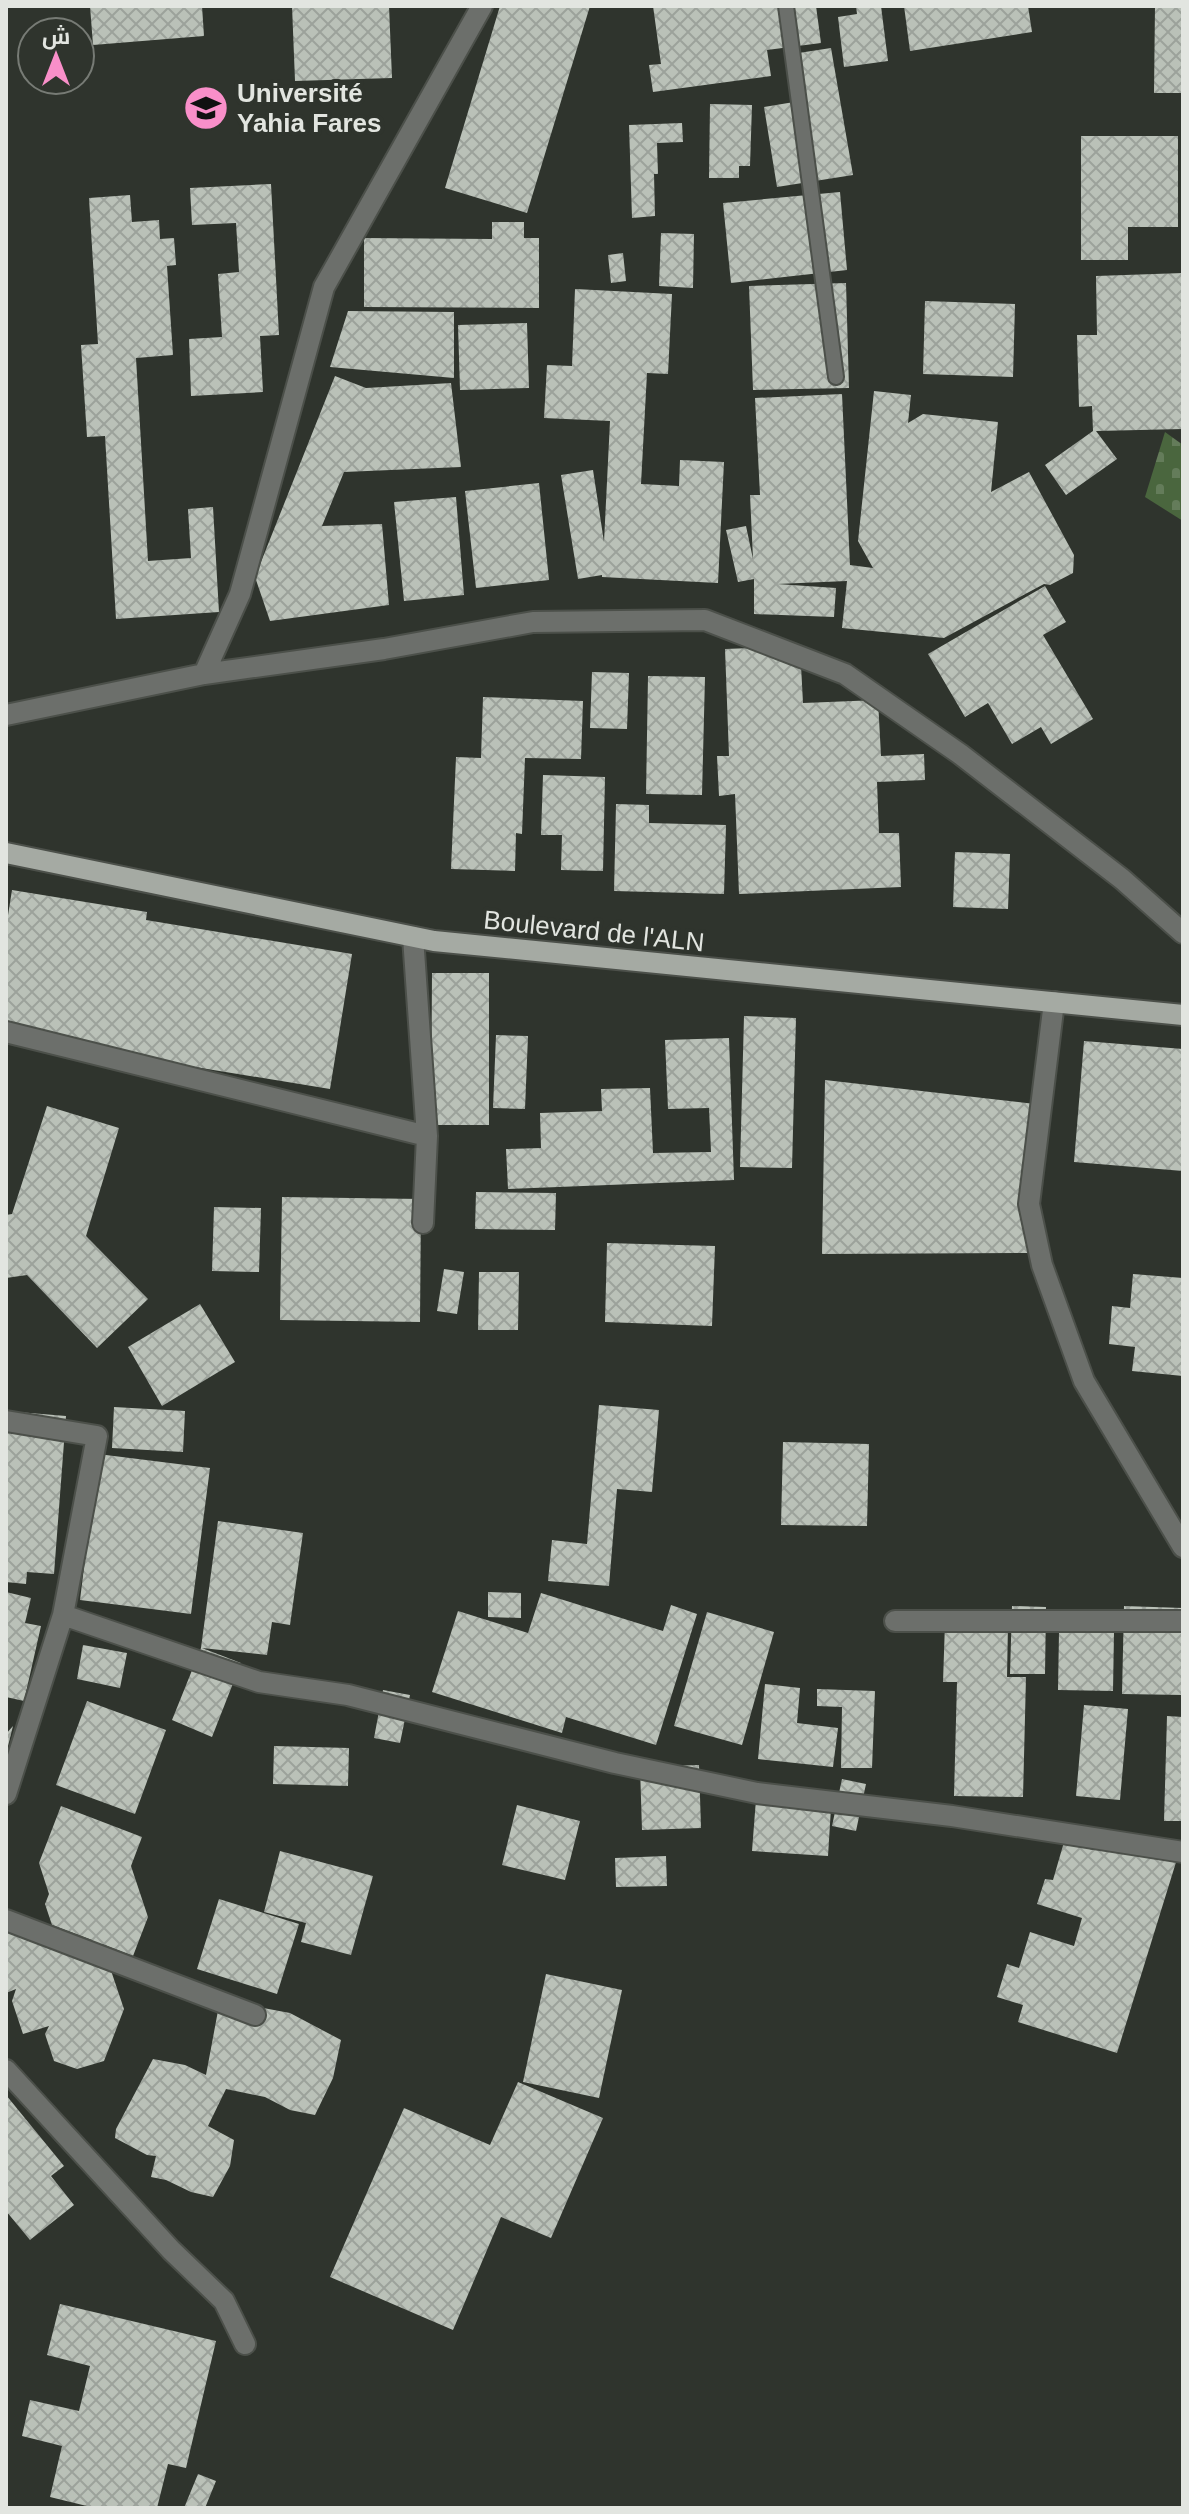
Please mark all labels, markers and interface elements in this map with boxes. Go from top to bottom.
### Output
north arrow [16,16,96,96]
text: ش [42,24,70,50]
place label: Université Yahia Fares [237,78,382,138]
school or university icon: Université Yahia Fares [182,84,230,132]
street label: Boulevard de l'ALN [482,904,706,958]

